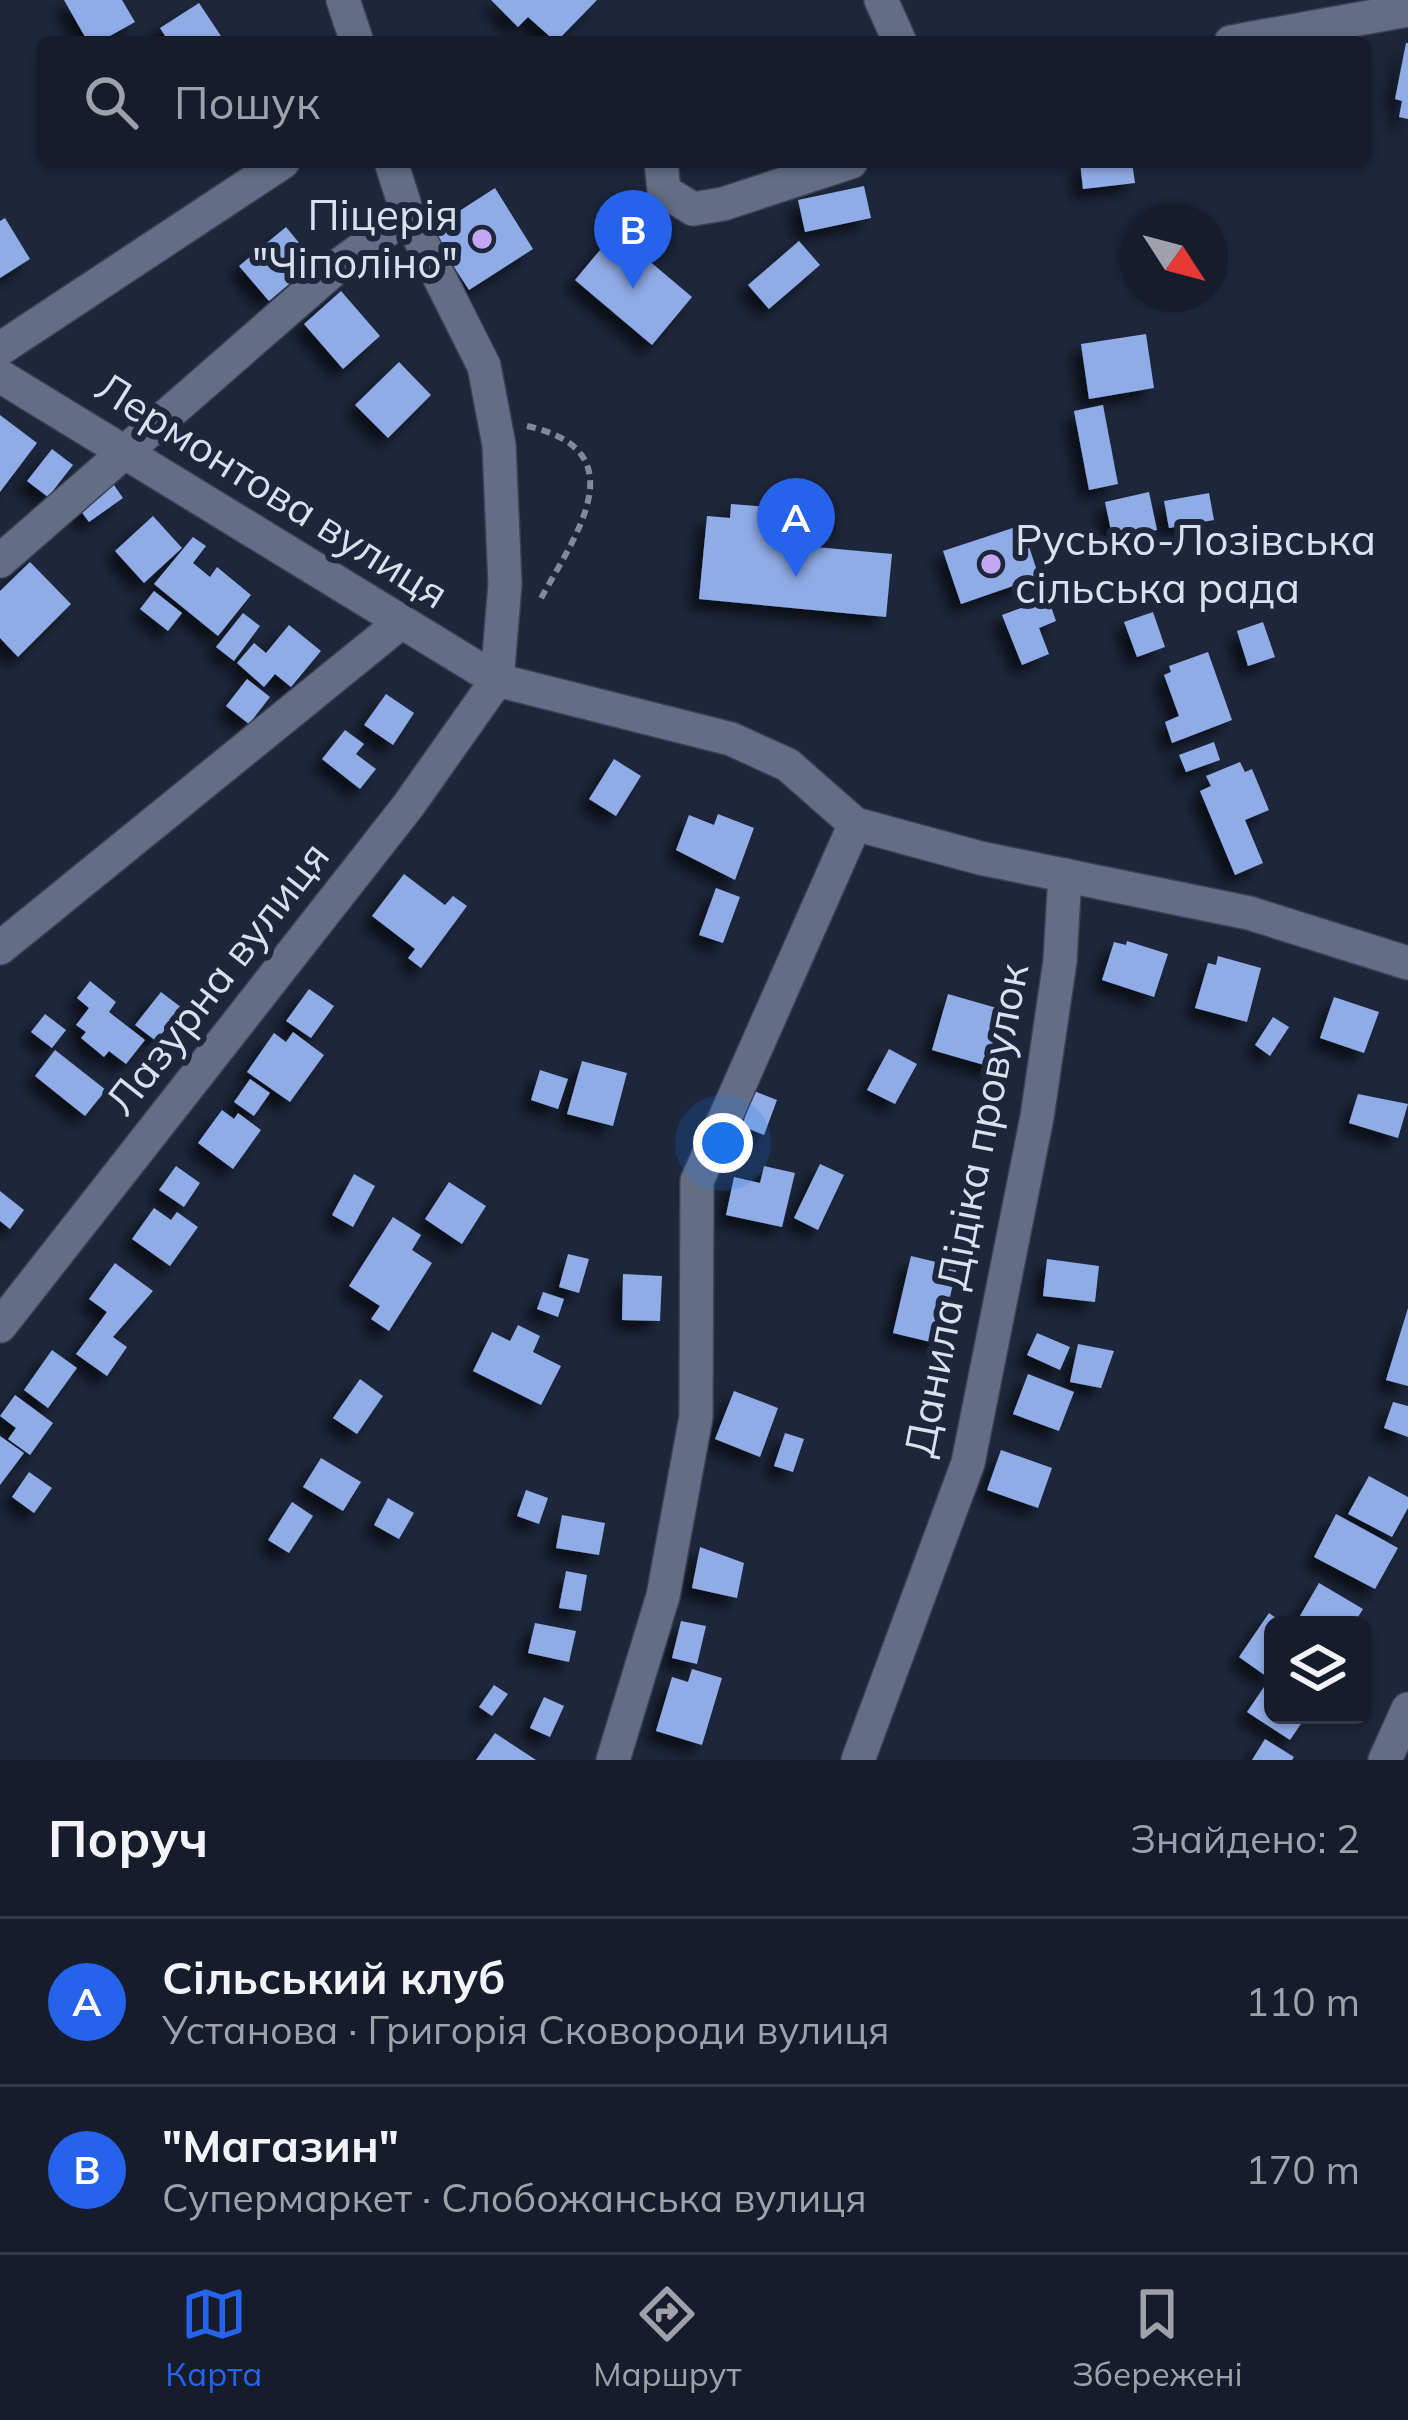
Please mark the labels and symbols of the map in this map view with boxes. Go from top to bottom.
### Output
place label: Піцерія "Чіполіно" [252,188,458,289]
pin: B [594,190,672,289]
north arrow [1120,204,1228,312]
marker: Піцерія "Чіполіно" [469,226,495,252]
street label: Лермонтова вулиця [86,360,458,619]
pin: A [757,478,835,577]
place label: Русько-Лозівська сільська рада [1015,513,1376,614]
marker: Русько-Лозівська сільська рада [978,551,1004,577]
street label: Лазурна вулиця [93,830,340,1125]
street label: Данила Дідіка провулок [892,958,1039,1461]
your location [693,1113,753,1173]

